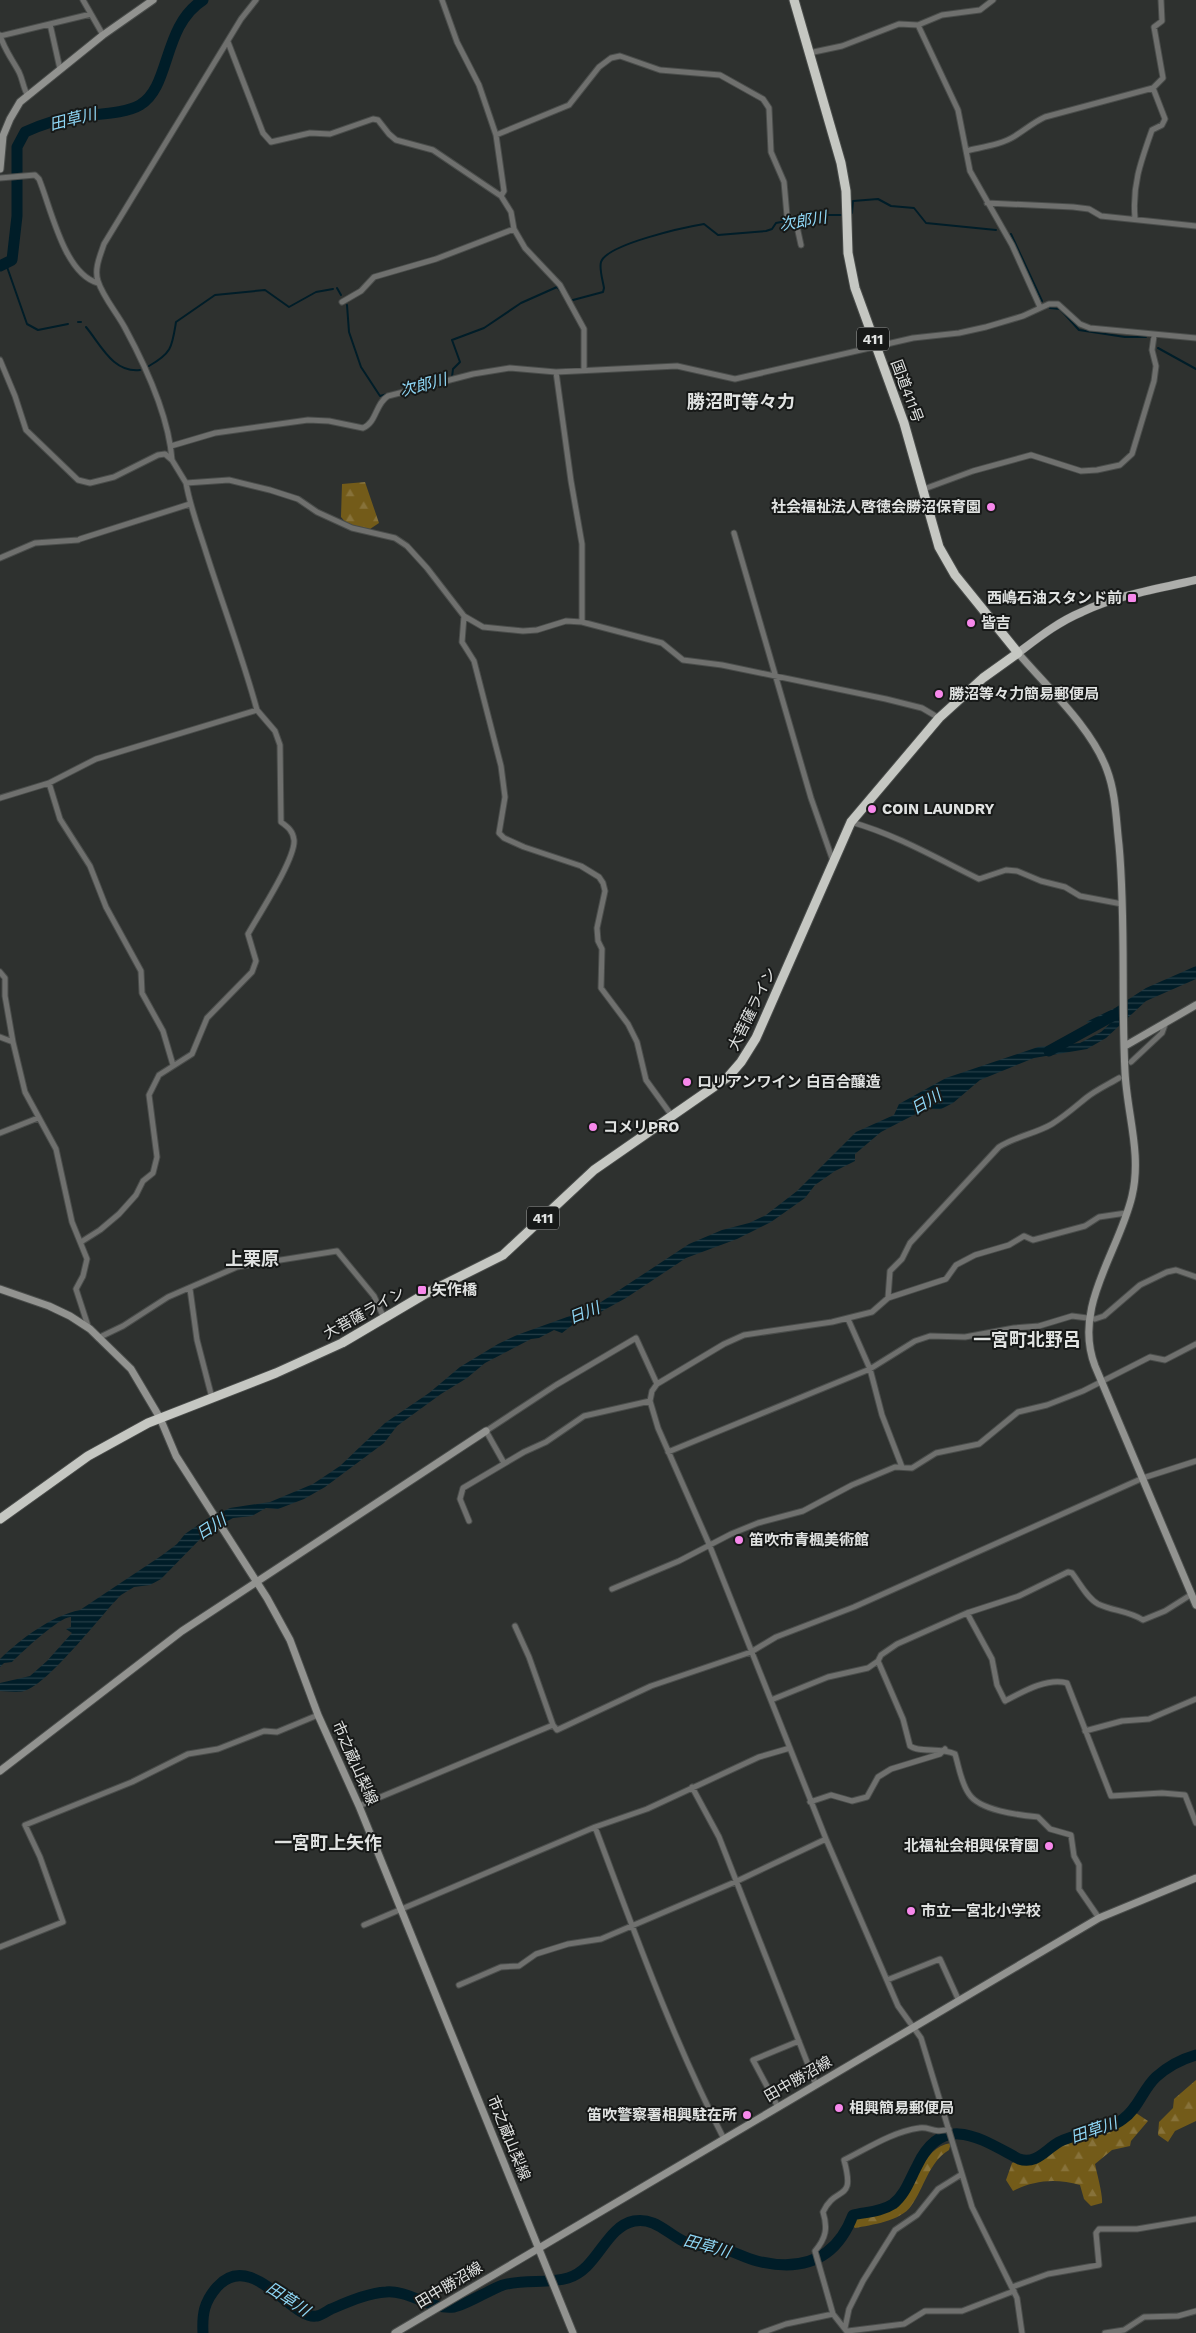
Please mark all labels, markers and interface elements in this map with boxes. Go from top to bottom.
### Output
water label: 田草川 [47,103,101,134]
water label: 次郎川 [778,207,830,235]
road number: 411 [857,328,889,350]
street label: 国道411号 [887,357,927,425]
water label: 次郎川 [397,369,451,400]
district label: 勝沼町等々力 [687,391,795,412]
place label: 社会福祉法人啓徳会勝沼保育園 [771,498,981,516]
marker: 社会福祉法人啓徳会勝沼保育園 [985,501,997,513]
place label: 西嶋石油スタンド前 [987,589,1122,607]
marker: 西嶋石油スタンド前 [1126,592,1138,604]
place label: 皆吉 [981,614,1011,632]
marker: 皆吉 [965,617,977,629]
place label: 勝沼等々力簡易郵便局 [949,685,1099,703]
marker: 勝沼等々力簡易郵便局 [933,688,945,700]
place label: COIN LAUNDRY [882,800,994,818]
marker: COIN LAUNDRY [866,803,878,815]
street label: 大菩薩ライン [724,965,780,1053]
place label: ロリアンワイン 白百合醸造 [697,1073,881,1091]
marker: ロリアンワイン 白百合醸造 [681,1076,693,1088]
water label: 日川 [907,1085,946,1118]
place label: コメリPRO [603,1118,679,1136]
marker: コメリPRO [587,1121,599,1133]
road number: 411 [527,1206,559,1230]
district label: 上栗原 [225,1248,279,1269]
place label: 矢作橋 [432,1281,478,1299]
street label: 大菩薩ライン [320,1283,408,1343]
marker: 矢作橋 [416,1284,428,1296]
water label: 日川 [566,1297,604,1328]
district label: 一宮町北野呂 [973,1329,1081,1350]
water label: 日川 [192,1509,231,1544]
place label: 笛吹市青楓美術館 [749,1531,869,1549]
marker: 笛吹市青楓美術館 [733,1534,745,1546]
street label: 市之蔵山梨線 [328,1718,382,1808]
district label: 一宮町上矢作 [274,1832,382,1853]
place label: 北福祉会相興保育園 [904,1837,1039,1855]
marker: 北福祉会相興保育園 [1043,1840,1055,1852]
place label: 市立一宮北小学校 [921,1902,1041,1920]
marker: 市立一宮北小学校 [905,1905,917,1917]
street label: 田中勝沼線 [761,2052,835,2106]
street label: 市之蔵山梨線 [484,2093,534,2183]
place label: 相興簡易郵便局 [849,2099,954,2117]
marker: 相興簡易郵便局 [833,2102,845,2114]
place label: 笛吹警察署相興駐在所 [587,2106,737,2124]
marker: 笛吹警察署相興駐在所 [741,2109,753,2121]
water label: 田草川 [1068,2113,1122,2147]
water label: 田草川 [681,2231,735,2262]
street label: 田中勝沼線 [412,2258,486,2312]
water label: 田草川 [263,2278,315,2321]

